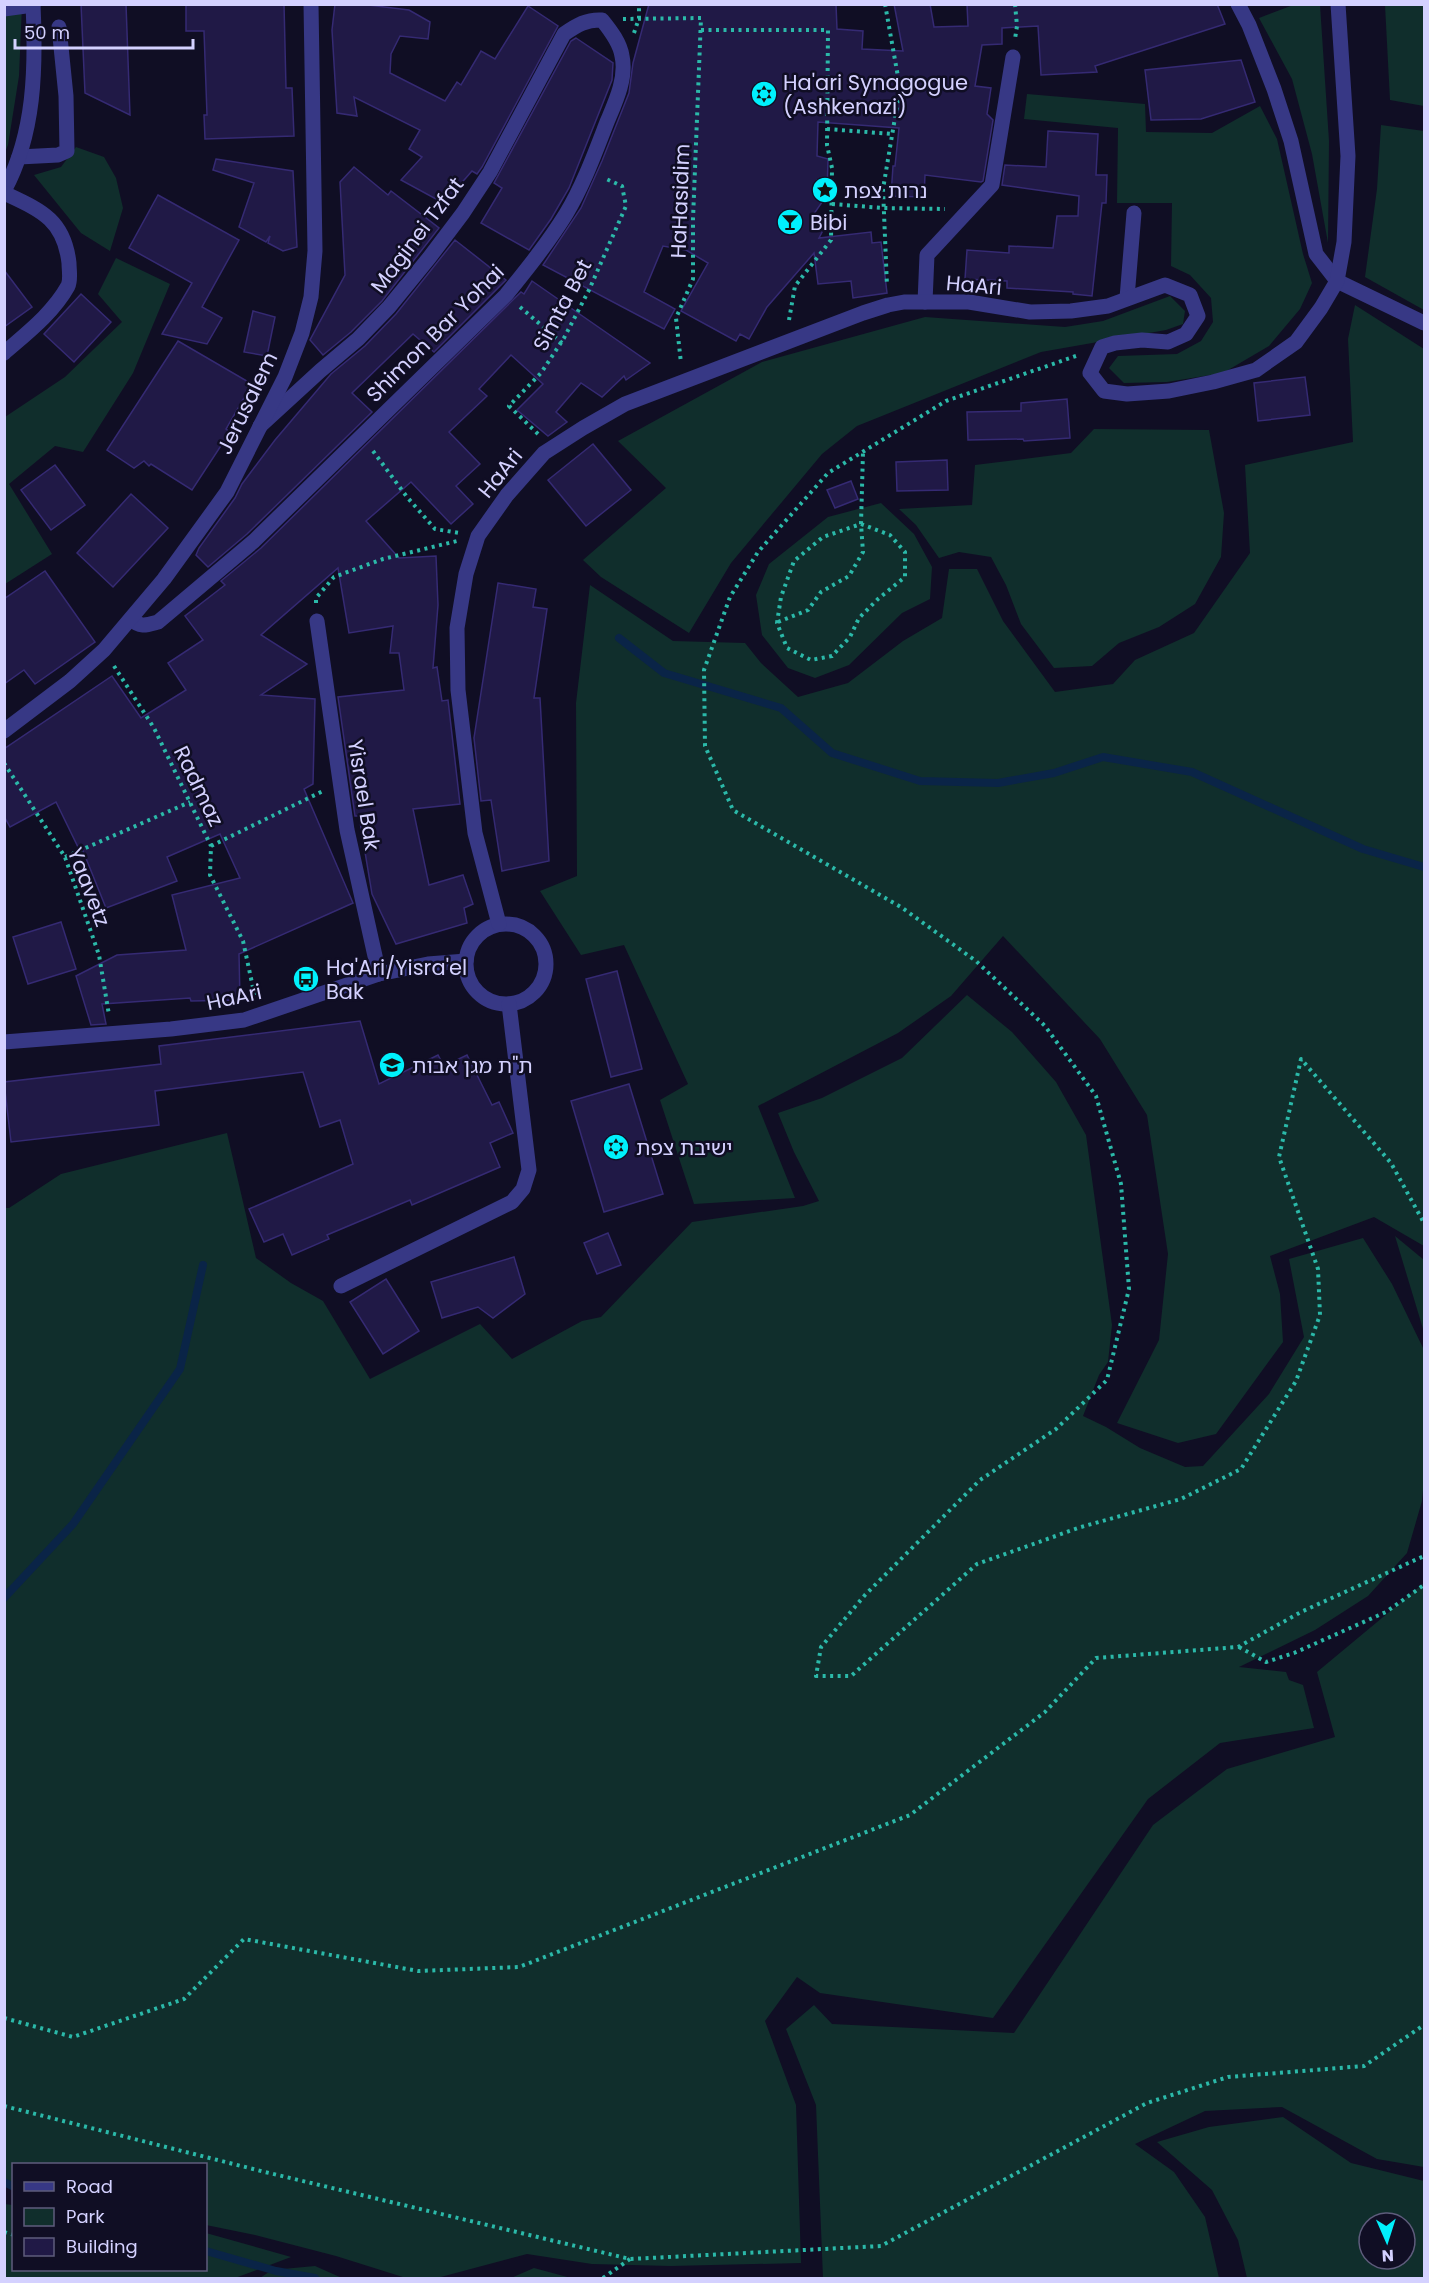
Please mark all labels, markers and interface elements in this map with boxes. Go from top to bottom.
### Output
scale bar [15,12,194,50]
text: 50 m [24,20,70,45]
place label: Ha'ari Synagogue (Ashkenazi) [783,68,968,121]
synagogue icon: Ha'ari Synagogue (Ashkenazi) [749,79,779,109]
street label: HaHasidim [664,143,696,259]
street label: Maginei Tzfat [364,171,470,299]
place icon: נרות צפת [810,175,840,205]
place label: נרות צפת [844,176,927,205]
bar icon: Bibi [775,207,805,237]
place label: Bibi [810,208,847,237]
street label: Simta Bet [526,254,598,356]
street label: Shimon Bar Yohai [360,258,510,408]
street label: HaAri [945,268,1003,302]
street label: Jerusalem [210,347,284,459]
street label: HaAri [471,442,529,504]
street label: Yisrael Bak [341,737,387,853]
street label: Radmaz [167,741,231,831]
street label: Yaavetz [61,843,117,931]
place label: Ha'Ari/Yisra'el Bak [326,953,467,1006]
bus stop icon: Ha'Ari/Yisra'el Bak [291,964,321,994]
street label: HaAri [204,977,264,1017]
school or university icon: ת"ת מגן אבות [377,1050,407,1080]
place label: ת"ת מגן אבות [412,1051,533,1080]
synagogue icon: ישיבת צפת [601,1132,631,1162]
place label: ישיבת צפת [636,1133,733,1162]
legend [12,2163,207,2271]
text: Road [66,2174,113,2199]
text: Park [66,2204,105,2229]
north arrow [1357,2211,1417,2271]
text: Building [66,2234,138,2259]
text: N [1381,2244,1394,2267]

